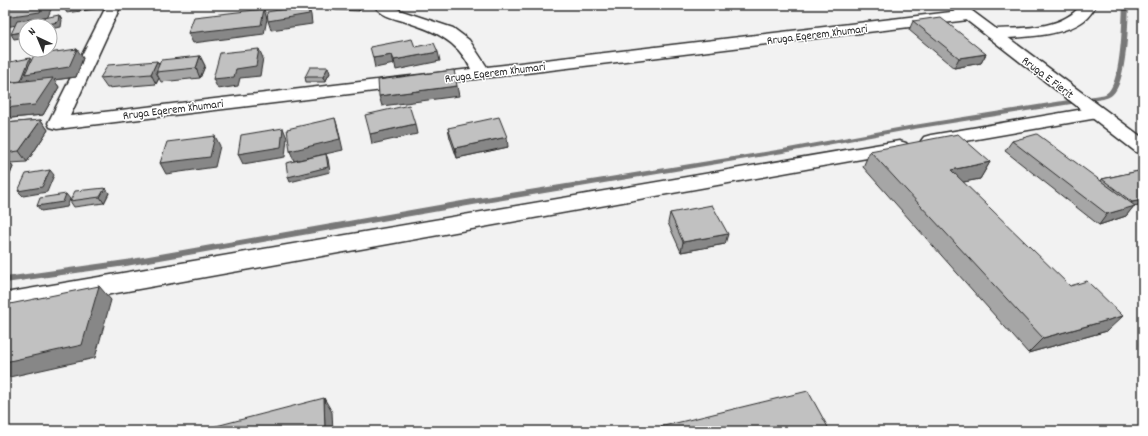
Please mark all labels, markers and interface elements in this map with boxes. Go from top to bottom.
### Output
north arrow [18,18,58,58]
street label: Rruga Eqerem Xhumari [766,21,869,50]
text: N [25,24,40,40]
street label: Rruga E Fierit [1018,53,1077,104]
street label: Rruga Eqerem Xhumari [444,59,547,88]
street label: Rruga Eqerem Xhumari [122,96,225,125]

